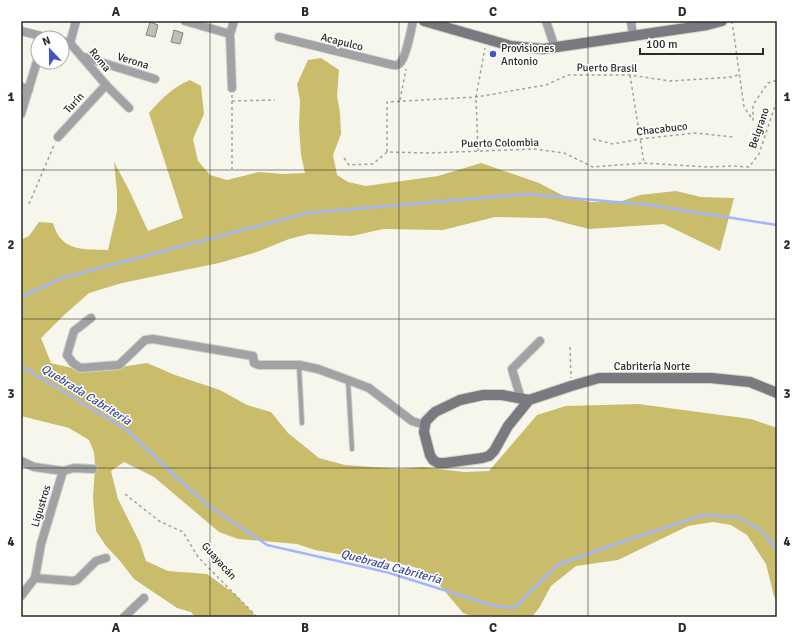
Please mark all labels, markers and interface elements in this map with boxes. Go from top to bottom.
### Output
text: A [112,4,121,20]
text: B [301,4,309,20]
text: C [489,4,497,20]
text: D [678,4,687,20]
north arrow [30,30,70,70]
street label: Acapulco [319,30,365,54]
scale bar [640,30,763,56]
text: N [40,34,52,49]
text: 100 m [646,37,678,52]
place label: Provisiones Antonio [501,42,554,68]
street label: Roma [86,46,114,75]
marker: Provisiones Antonio [488,49,498,59]
street label: Verona [116,50,151,72]
street label: Puerto Brasil [576,61,638,75]
text: 1 [7,89,15,105]
text: 1 [783,89,791,105]
street label: Turín [61,90,87,116]
street label: Belgrano [746,106,772,150]
street label: Chacabuco [636,119,689,139]
street label: Puerto Colombia [461,136,540,150]
text: 2 [7,237,15,253]
text: 2 [783,237,791,253]
street label: Cabritería Norte [614,360,690,373]
water label: Quebrada Cabritería [38,361,135,429]
text: 3 [7,386,15,402]
text: 3 [783,386,791,402]
street label: Ligustros [28,483,54,529]
text: 4 [7,534,15,550]
text: 4 [783,534,791,550]
street label: Guayacán [199,540,239,582]
water label: Quebrada Cabritería [339,546,444,588]
text: A [112,620,121,636]
text: B [301,620,309,636]
text: C [489,620,497,636]
text: D [678,620,687,636]

